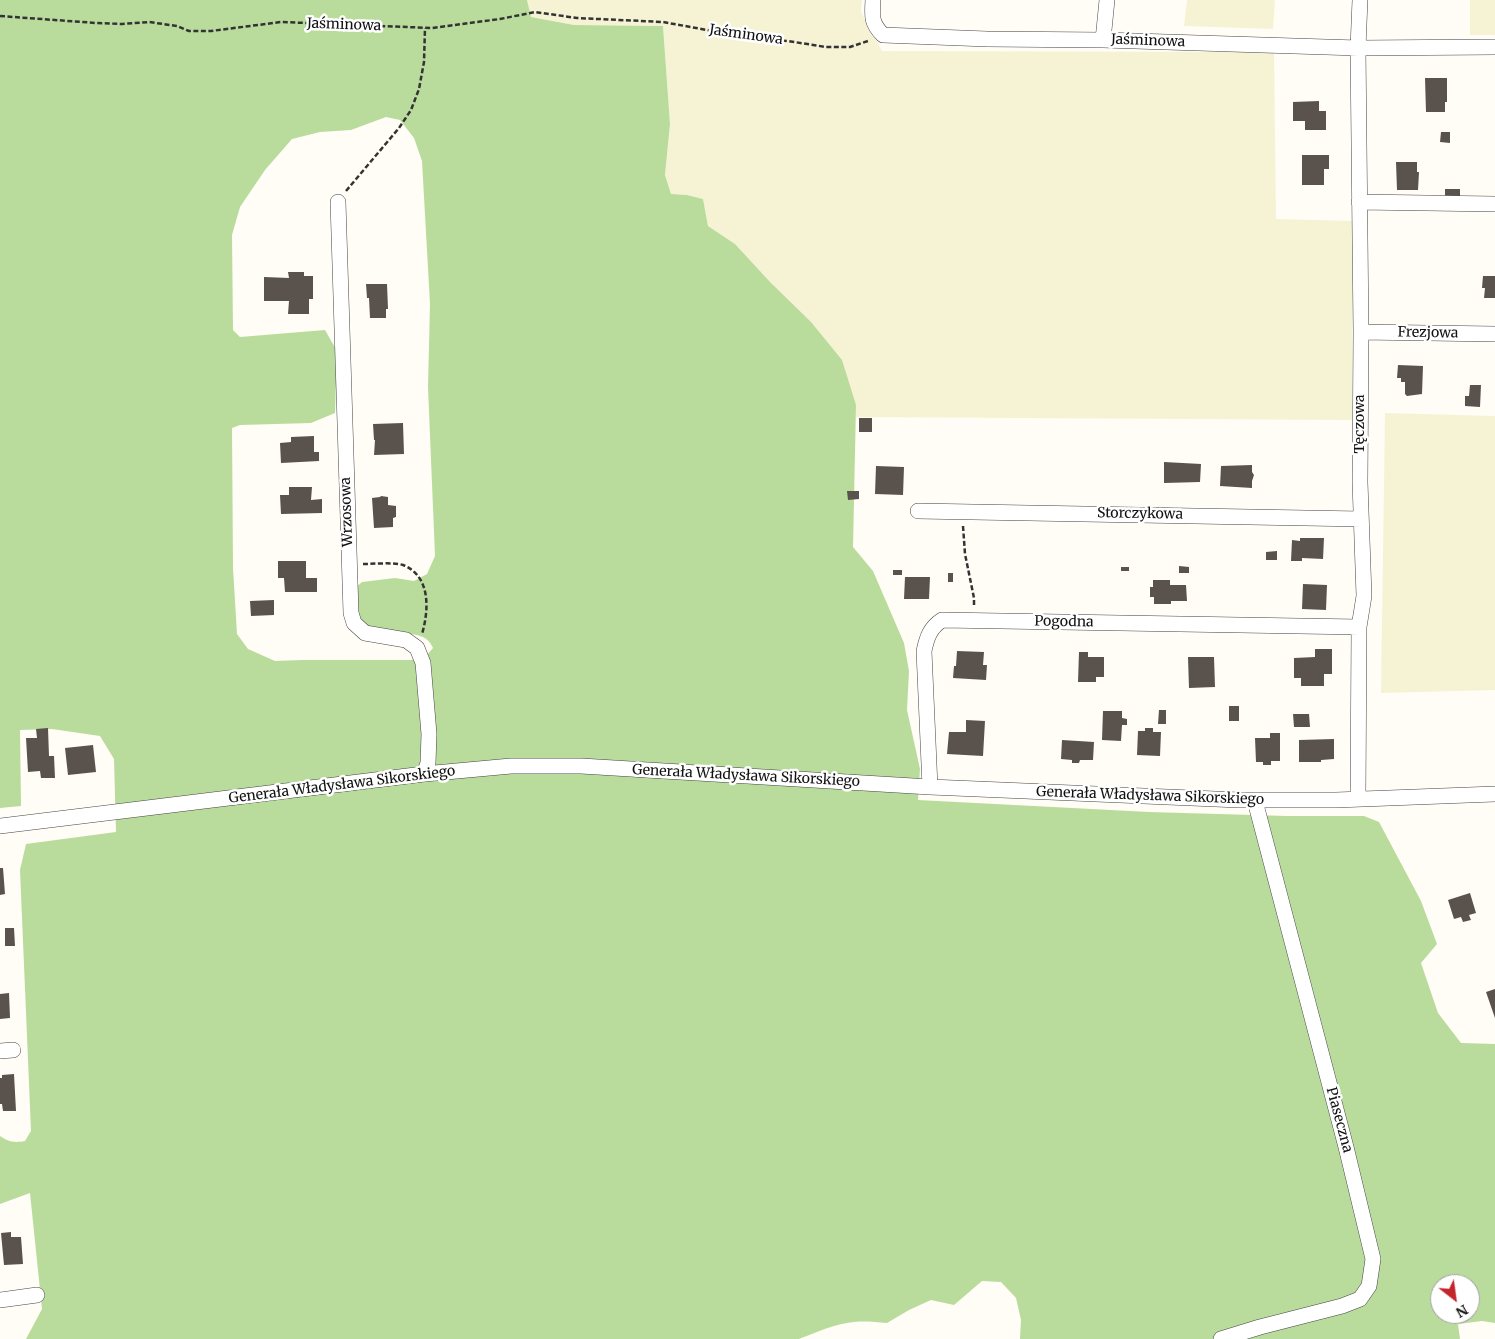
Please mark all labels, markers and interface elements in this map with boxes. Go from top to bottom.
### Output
street label: Jaśminowa [307,15,381,35]
street label: Jaśminowa [708,22,784,48]
street label: Jaśminowa [1111,31,1185,51]
street label: Frezjowa [1397,324,1459,342]
street label: Tęczowa [1352,395,1368,453]
street label: Wrzosowa [337,477,357,547]
street label: Storczykowa [1097,505,1183,523]
street label: Pogodna [1034,613,1094,631]
street label: Generała Władysława Sikorskiego [632,762,860,790]
street label: Generała Władysława Sikorskiego [228,763,456,807]
street label: Generała Władysława Sikorskiego [1036,784,1264,808]
street label: Piaseczna [1322,1085,1356,1155]
north arrow [1430,1274,1480,1324]
text: N [1453,1301,1471,1322]

